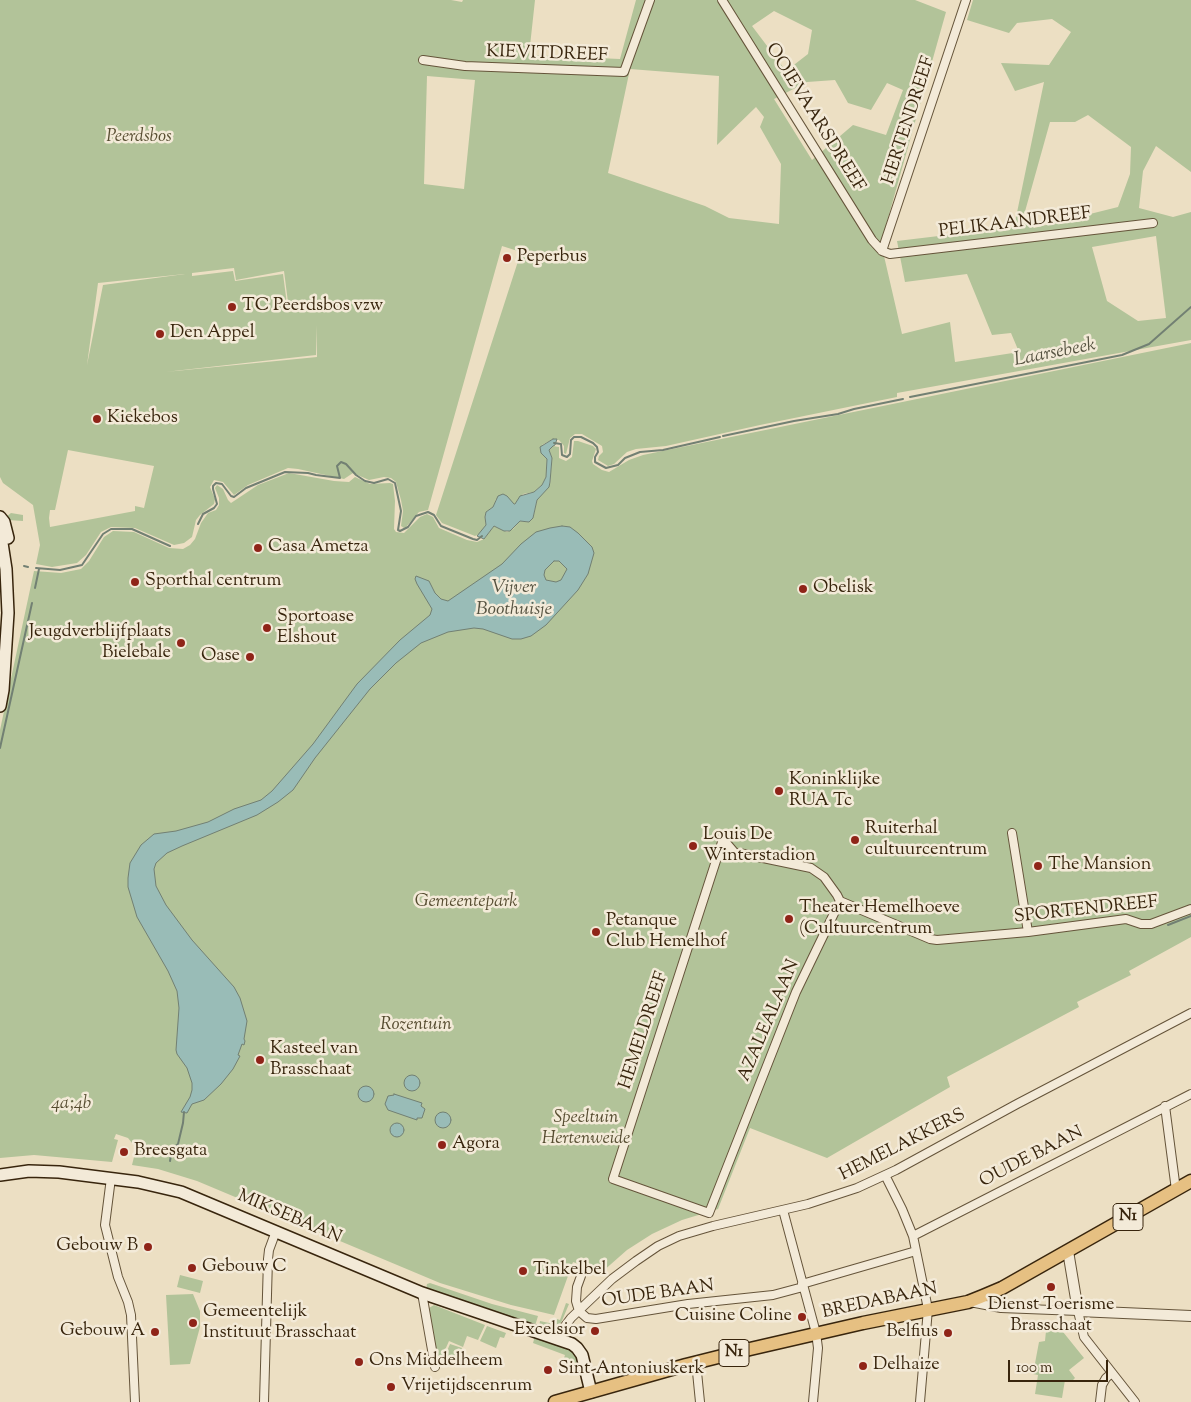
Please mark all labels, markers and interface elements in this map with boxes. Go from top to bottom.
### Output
street label: OOIEVAARSDREEF [760,40,868,196]
street label: KIEVITDREEF [486,42,608,68]
street label: HERTENDREEF [879,54,941,188]
park label: Peerdsbos [106,127,172,149]
street label: PELIKAANDREEF [938,204,1092,244]
place label: Peperbus [517,247,587,269]
marker: Peperbus [501,252,513,264]
place label: TC Peerdsbos vzw [242,296,383,318]
marker: TC Peerdsbos vzw [226,301,238,313]
place label: Den Appel [170,323,255,345]
marker: Den Appel [154,328,166,340]
water label: Laarsebeek [1012,335,1098,373]
place label: Kiekebos [107,408,178,430]
marker: Kiekebos [91,413,103,425]
place label: Casa Ametza [268,537,369,559]
marker: Casa Ametza [252,542,264,554]
place label: Sporthal centrum [145,571,281,593]
marker: Sporthal centrum [129,576,141,588]
water label: Vijver Boothuisje [476,578,552,622]
place label: Obelisk [813,578,874,600]
marker: Obelisk [797,583,809,595]
place label: Sportoase Elshout [277,607,354,650]
place label: Jeugdverblijfplaats Bielebale [29,622,171,664]
marker: Sportoase Elshout [261,622,273,634]
marker: Jeugdverblijfplaats Bielebale [175,637,187,649]
place label: Oase [201,646,240,668]
marker: Oase [244,651,256,663]
place label: Koninklijke RUA Tc [789,770,880,812]
marker: Koninklijke RUA Tc [773,785,785,797]
place label: Ruiterhal cultuurcentrum [865,819,987,862]
place label: Louis De Winterstadion [703,825,816,868]
marker: Ruiterhal cultuurcentrum [849,834,861,846]
marker: Louis De Winterstadion [687,840,699,852]
place label: The Mansion [1048,855,1151,877]
marker: The Mansion [1032,860,1044,872]
park label: Gemeentepark [415,892,517,914]
street label: SPORTENDREEF [1013,893,1159,929]
place label: Theater Hemelhoeve (Cultuurcentrum [799,898,960,941]
place label: Petanque Club Hemelhof [606,911,726,954]
marker: Theater Hemelhoeve (Cultuurcentrum [783,913,795,925]
marker: Petanque Club Hemelhof [590,926,602,938]
street label: AZALEALAAN [735,957,805,1085]
street label: HEMELDREEF [616,970,674,1092]
park label: Rozentuin [380,1015,452,1037]
place label: Kasteel van Brasschaat [270,1039,358,1082]
marker: Kasteel van Brasschaat [254,1054,266,1066]
park label: 4a;4b [51,1094,91,1116]
street label: HEMELAKKERS [836,1105,970,1187]
park label: Speeltuin Hertenweide [542,1108,630,1150]
street label: OUDE BAAN [977,1123,1087,1193]
place label: Agora [452,1134,500,1156]
marker: Agora [436,1139,448,1151]
place label: Breesgata [134,1141,207,1163]
marker: Breesgata [118,1146,130,1158]
street label: MIKSEBAAN [234,1186,344,1250]
road number: N1 [1113,1204,1143,1230]
place label: Gebouw B [56,1236,138,1258]
marker: Gebouw B [142,1241,154,1253]
place label: Gebouw C [202,1257,287,1279]
place label: Tinkelbel [533,1260,607,1282]
marker: Gebouw C [186,1262,198,1274]
marker: Tinkelbel [517,1265,529,1277]
street label: OUDE BAAN [600,1276,716,1314]
street label: BREDABAAN [820,1279,940,1325]
marker: Dienst Toerisme Brasschaat [1045,1281,1057,1293]
place label: Dienst Toerisme Brasschaat [988,1295,1114,1338]
place label: Gemeentelijk Instituut Brasschaat [203,1302,356,1345]
place label: Cuisine Coline [675,1306,792,1328]
marker: Cuisine Coline [796,1311,808,1323]
marker: Gemeentelijk Instituut Brasschaat [187,1317,199,1329]
place label: Excelsior [514,1320,585,1342]
place label: Gebouw A [60,1321,145,1343]
place label: Belfius [886,1322,938,1344]
marker: Excelsior [589,1325,601,1337]
marker: Gebouw A [149,1326,161,1338]
marker: Belfius [942,1327,954,1339]
road number: N1 [719,1340,749,1366]
scale bar [1011,1350,1111,1382]
place label: Ons Middelheem [369,1351,503,1373]
place label: Delhaize [873,1355,940,1377]
marker: Ons Middelheem [353,1356,365,1368]
text: 100 m [1016,1358,1052,1379]
place label: Sint-Antoniuskerk [558,1359,704,1381]
marker: Delhaize [857,1360,869,1372]
marker: Sint-Antoniuskerk [542,1364,554,1376]
place label: Vrijetijdscenrum [401,1376,532,1398]
marker: Vrijetijdscenrum [385,1381,397,1393]

